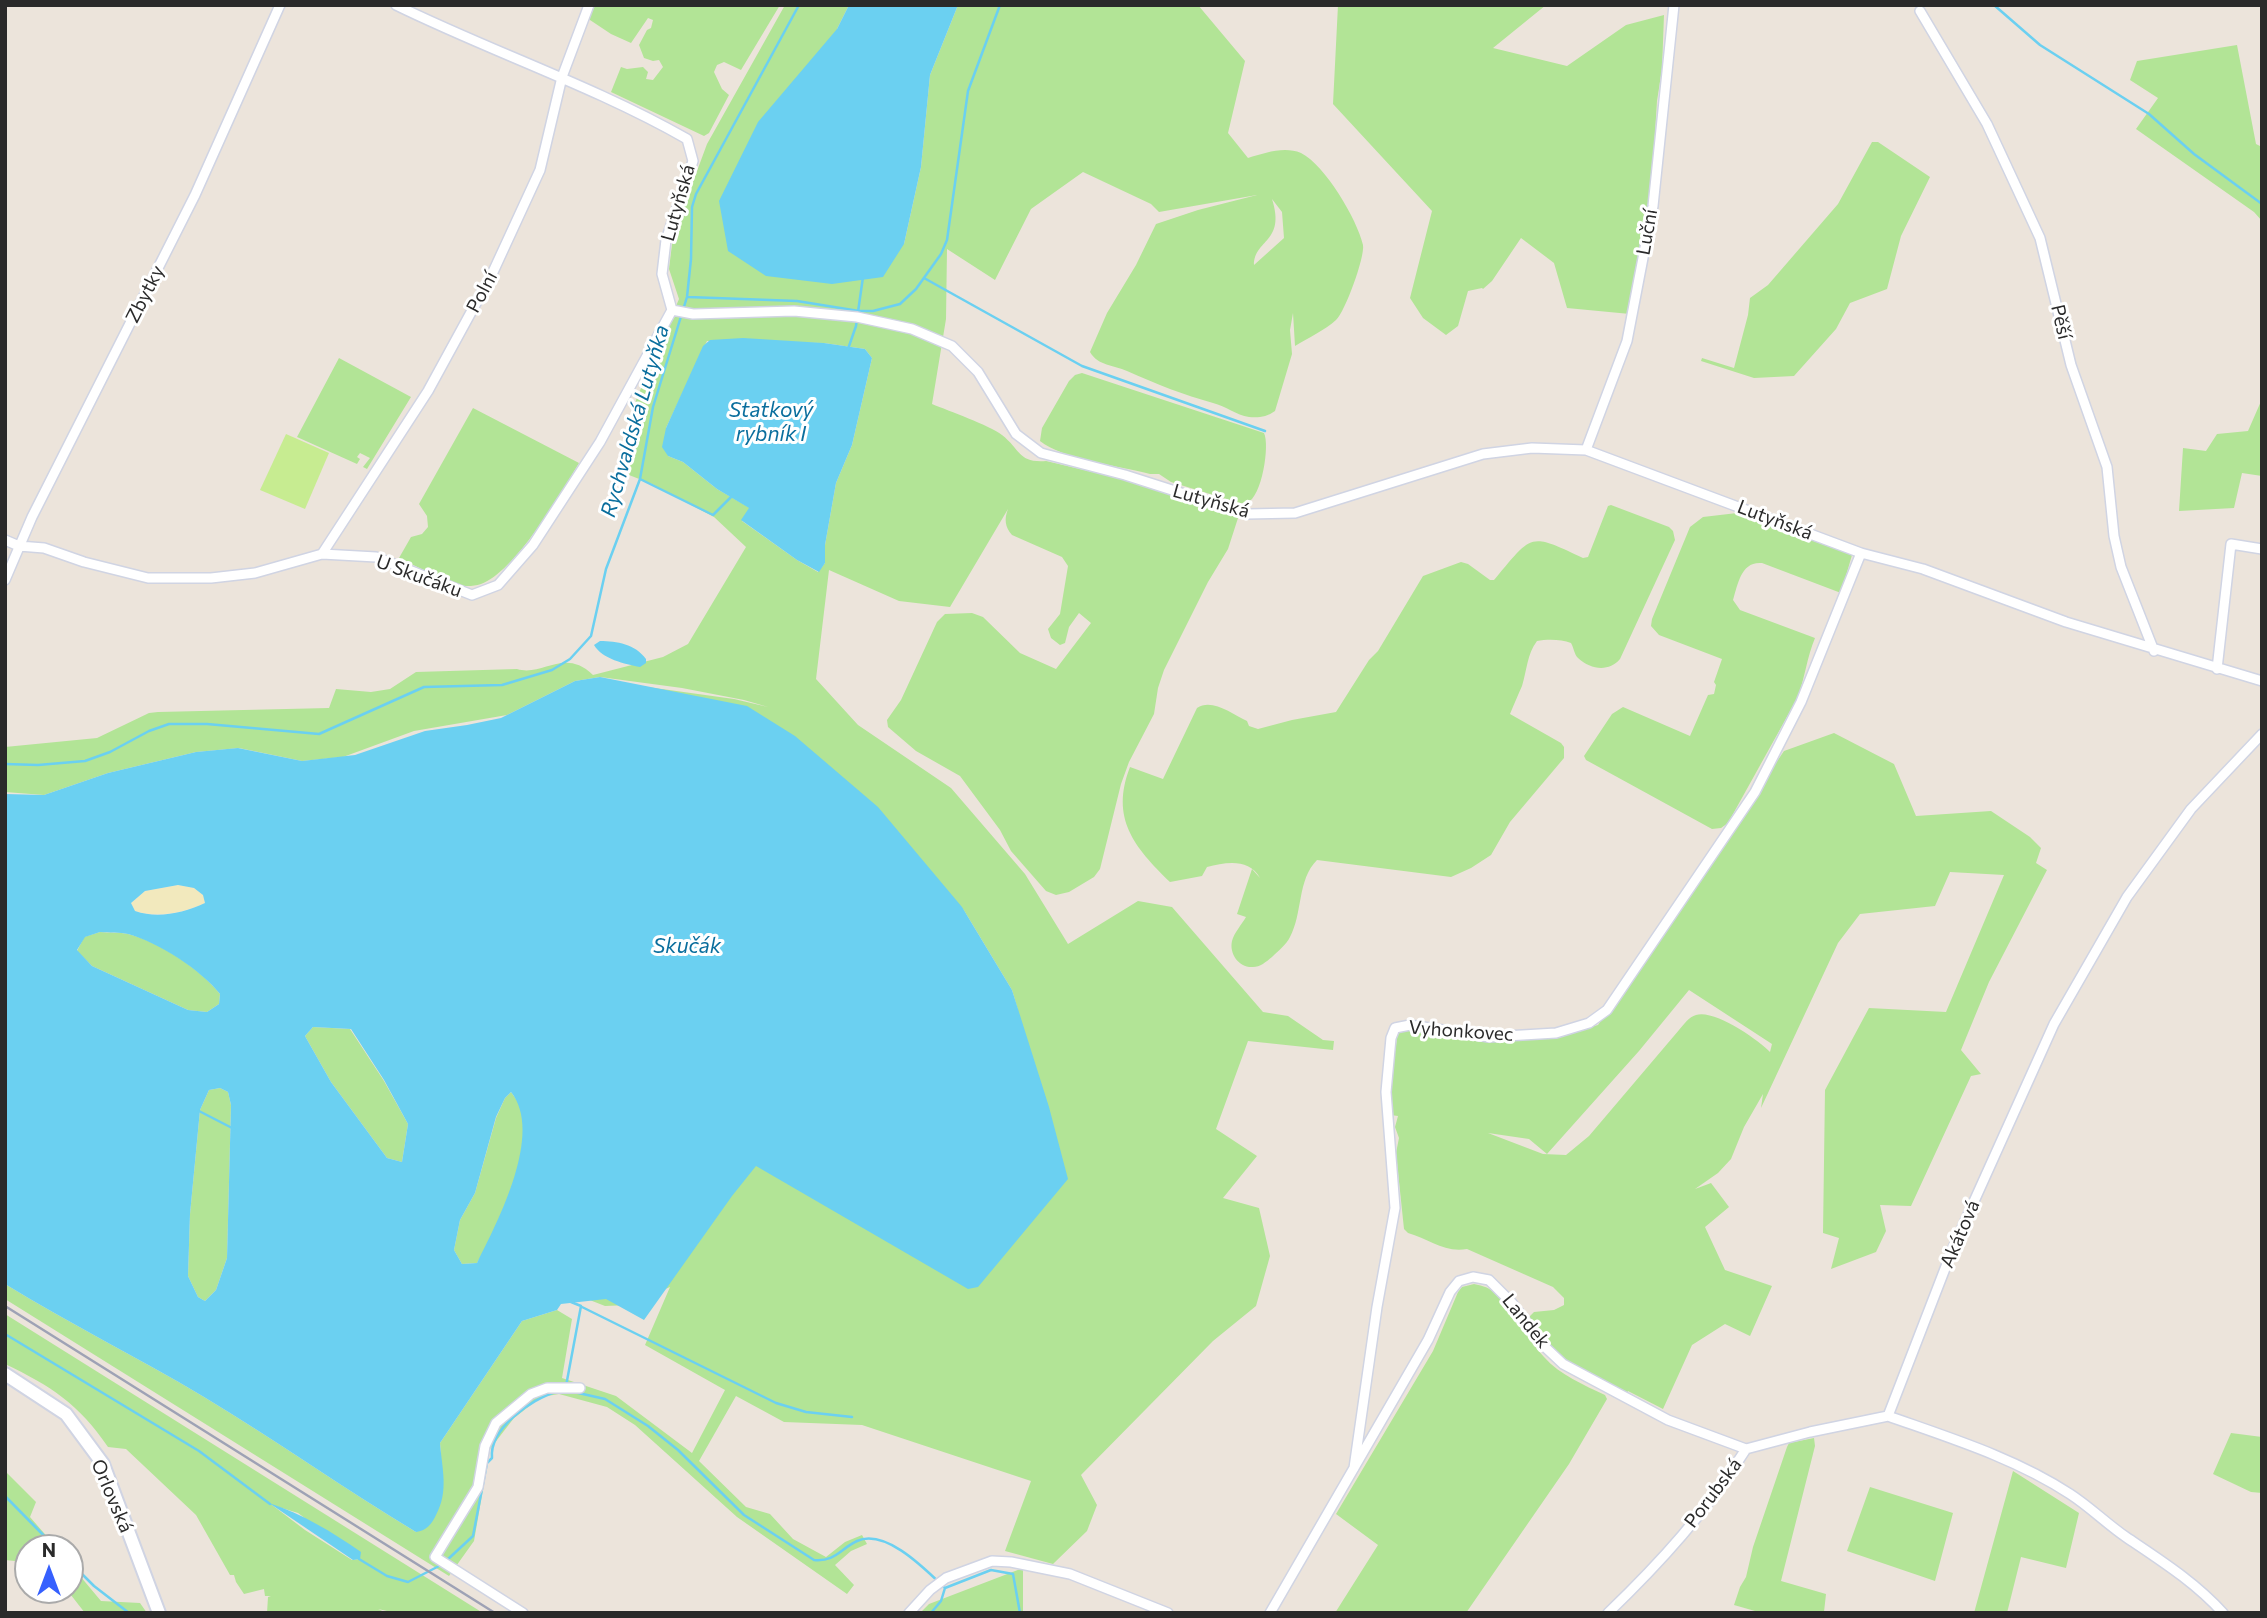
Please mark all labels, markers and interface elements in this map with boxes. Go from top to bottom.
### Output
street label: Lutyňská [656,162,700,244]
street label: Luční [1632,207,1662,257]
street label: Zbytky [121,261,169,327]
street label: Polní [462,267,502,317]
street label: Pěší [2046,302,2076,342]
water label: Rychvaldská Lutyňka [595,322,675,520]
water label: Statkový rybník I [729,397,813,447]
street label: Lutyňská [1170,479,1252,523]
street label: Lutyňská [1734,495,1816,545]
street label: U Skučáku [373,550,465,602]
water label: Skučák [653,933,721,959]
street label: Vyhonkovec [1408,1016,1514,1046]
street label: Akátová [1936,1197,1984,1271]
street label: Landek [1497,1289,1555,1353]
street label: Porubská [1680,1454,1746,1532]
street label: Orlovská [86,1456,138,1536]
north arrow [14,1534,84,1604]
text: N [42,1538,56,1561]

